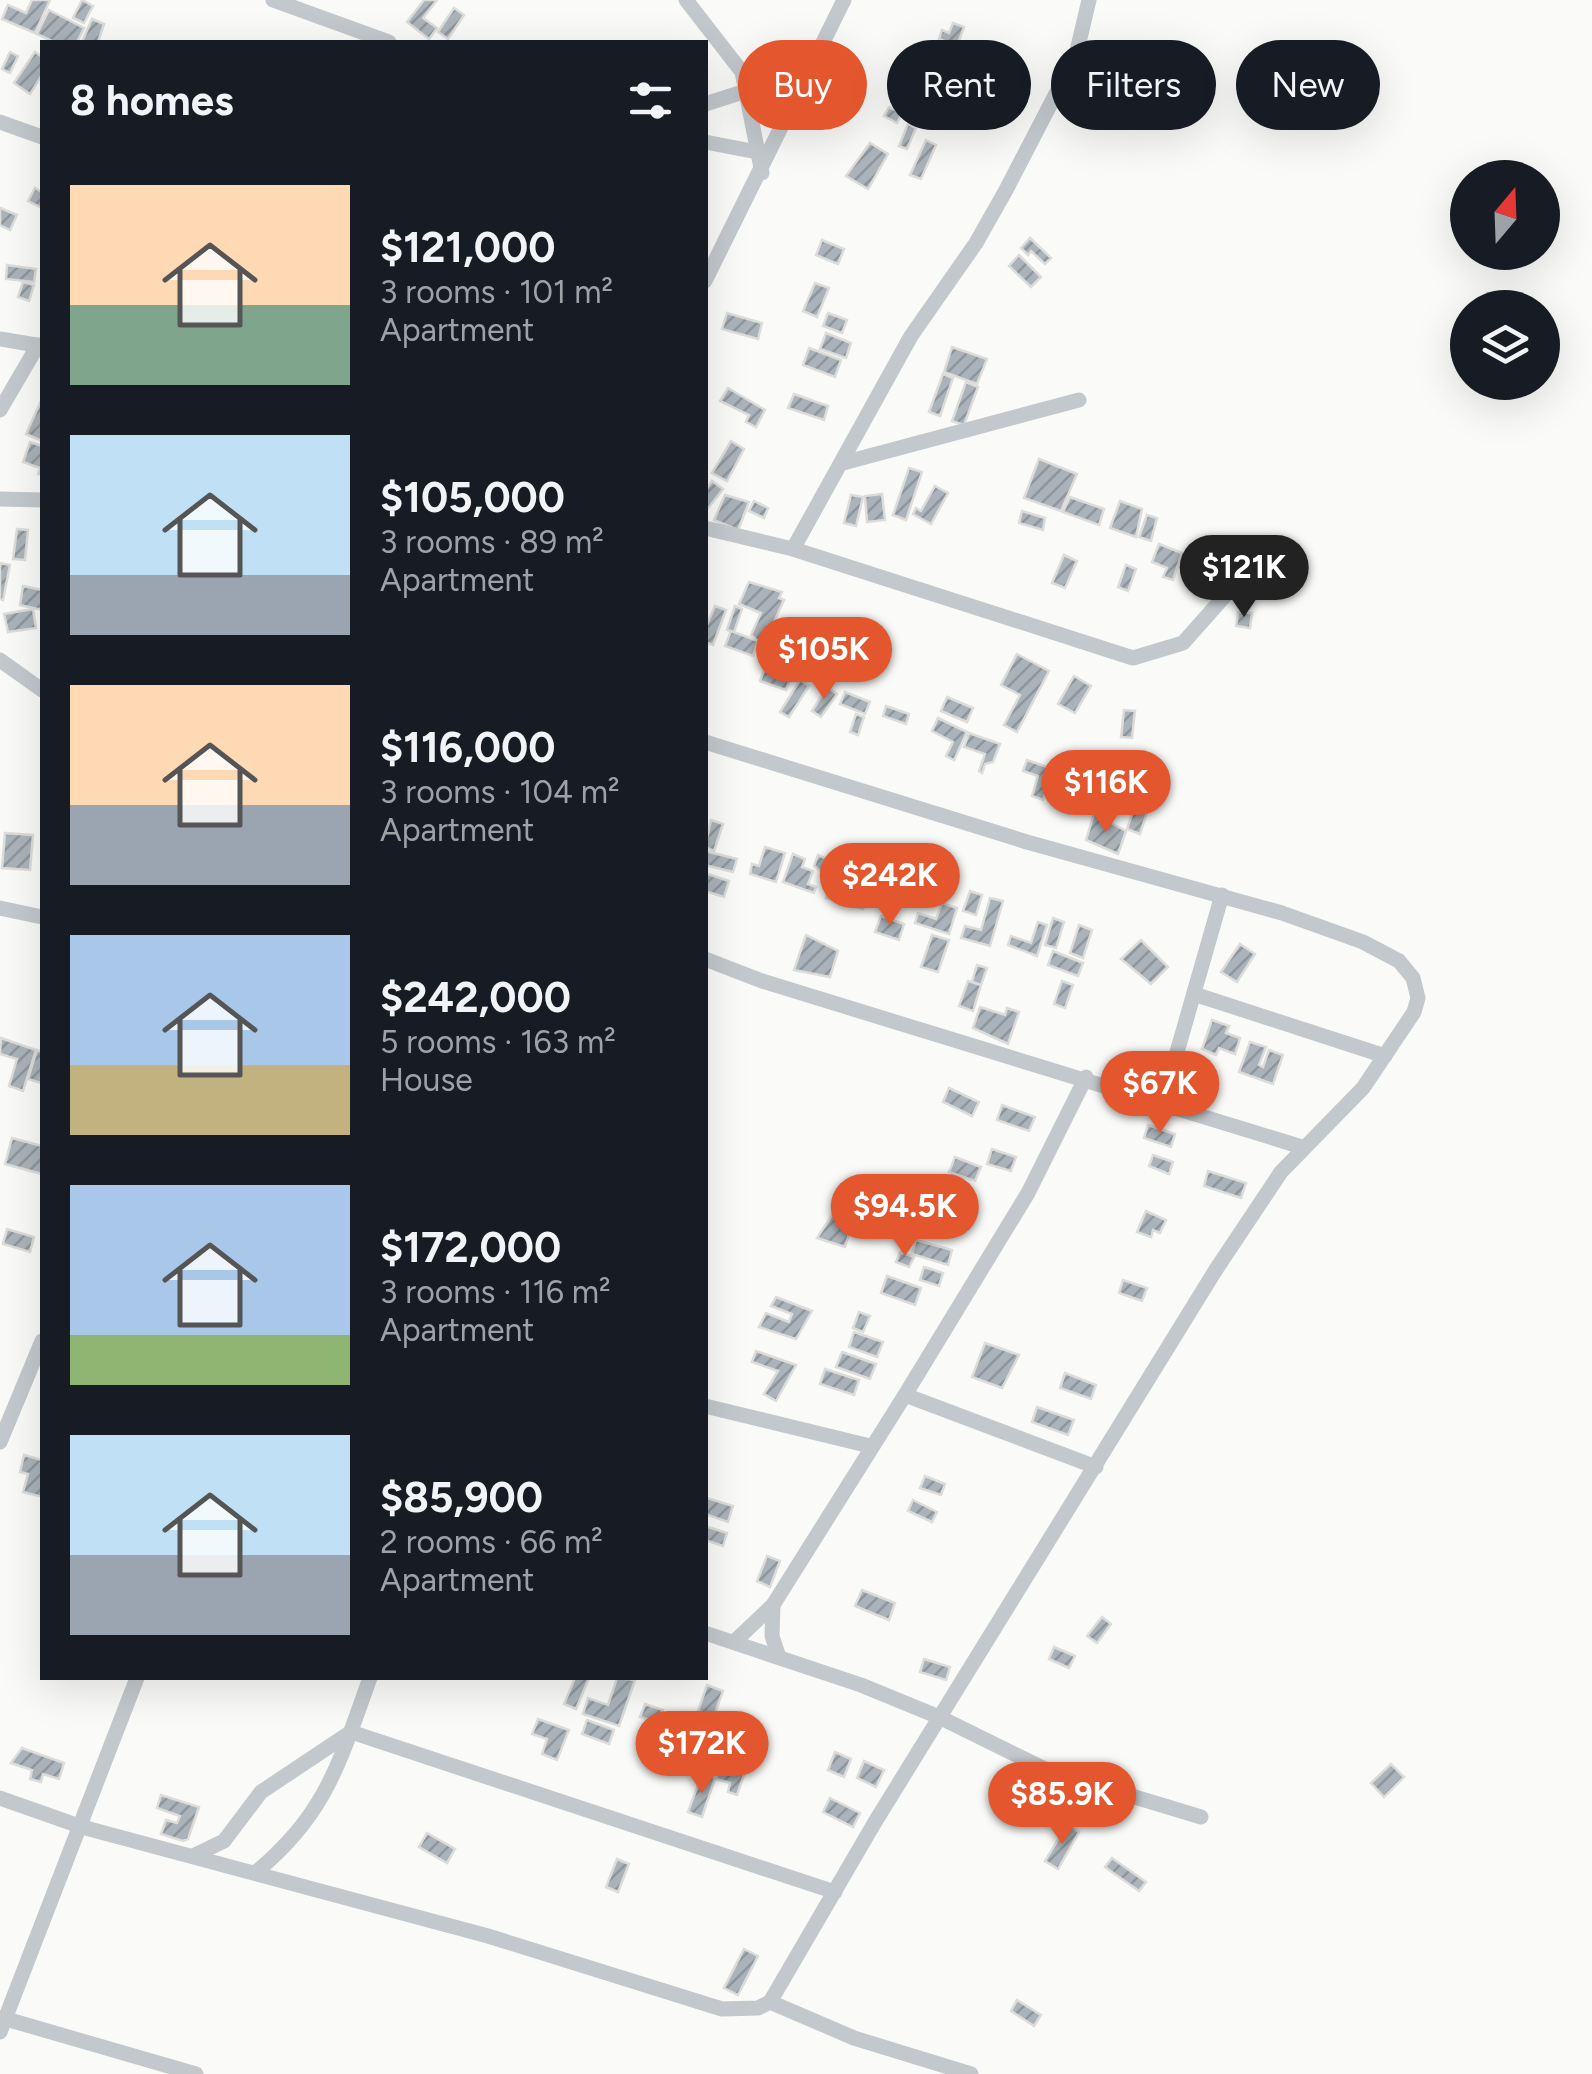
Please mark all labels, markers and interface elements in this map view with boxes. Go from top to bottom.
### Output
chip: Buy [738,40,867,130]
chip: Rent [887,40,1031,130]
chip: Filters [1051,40,1216,130]
chip: New [1236,40,1380,130]
icon: filters [623,73,678,128]
text: 8 homes [70,75,234,126]
north arrow [1450,160,1560,270]
map controls [1450,160,1560,400]
text: $121,000 [380,222,555,273]
icon: home [150,225,270,345]
text: 3 rooms · 101 m² [380,273,613,311]
button: layers [1450,290,1560,400]
text: Apartment [380,311,534,349]
text: $105,000 [380,472,565,523]
icon: home [150,475,270,595]
text: 3 rooms · 89 m² [380,523,604,561]
pin: $121K [1174,535,1314,620]
text: $121K [1202,548,1286,586]
text: Apartment [380,561,534,599]
pin: $105K [754,617,894,702]
text: $105K [778,630,870,668]
text: $116,000 [380,722,556,773]
icon: home [150,725,270,845]
pin: $116K [1036,750,1176,835]
text: $116K [1064,763,1148,801]
text: 3 rooms · 104 m² [380,773,620,811]
text: Apartment [380,811,534,849]
pin: $242K [820,843,960,928]
text: $242K [842,856,938,894]
text: $242,000 [380,972,571,1023]
icon: home [150,975,270,1095]
text: 5 rooms · 163 m² [380,1023,616,1061]
pin: $67K [1101,1051,1219,1136]
text: House [380,1061,473,1099]
text: $67K [1122,1064,1198,1102]
pin: $94.5K [824,1174,986,1259]
text: $94.5K [853,1187,957,1225]
text: $172,000 [380,1222,561,1273]
icon: home [150,1225,270,1345]
text: 3 rooms · 116 m² [380,1273,611,1311]
text: Apartment [380,1311,534,1349]
text: $85,900 [380,1472,543,1523]
icon: home [150,1475,270,1595]
text: 2 rooms · 66 m² [380,1523,603,1561]
text: Apartment [380,1561,534,1599]
pin: $172K [632,1711,772,1796]
text: $172K [658,1724,746,1762]
pin: $85.9K [981,1762,1143,1847]
text: $85.9K [1010,1775,1114,1813]

